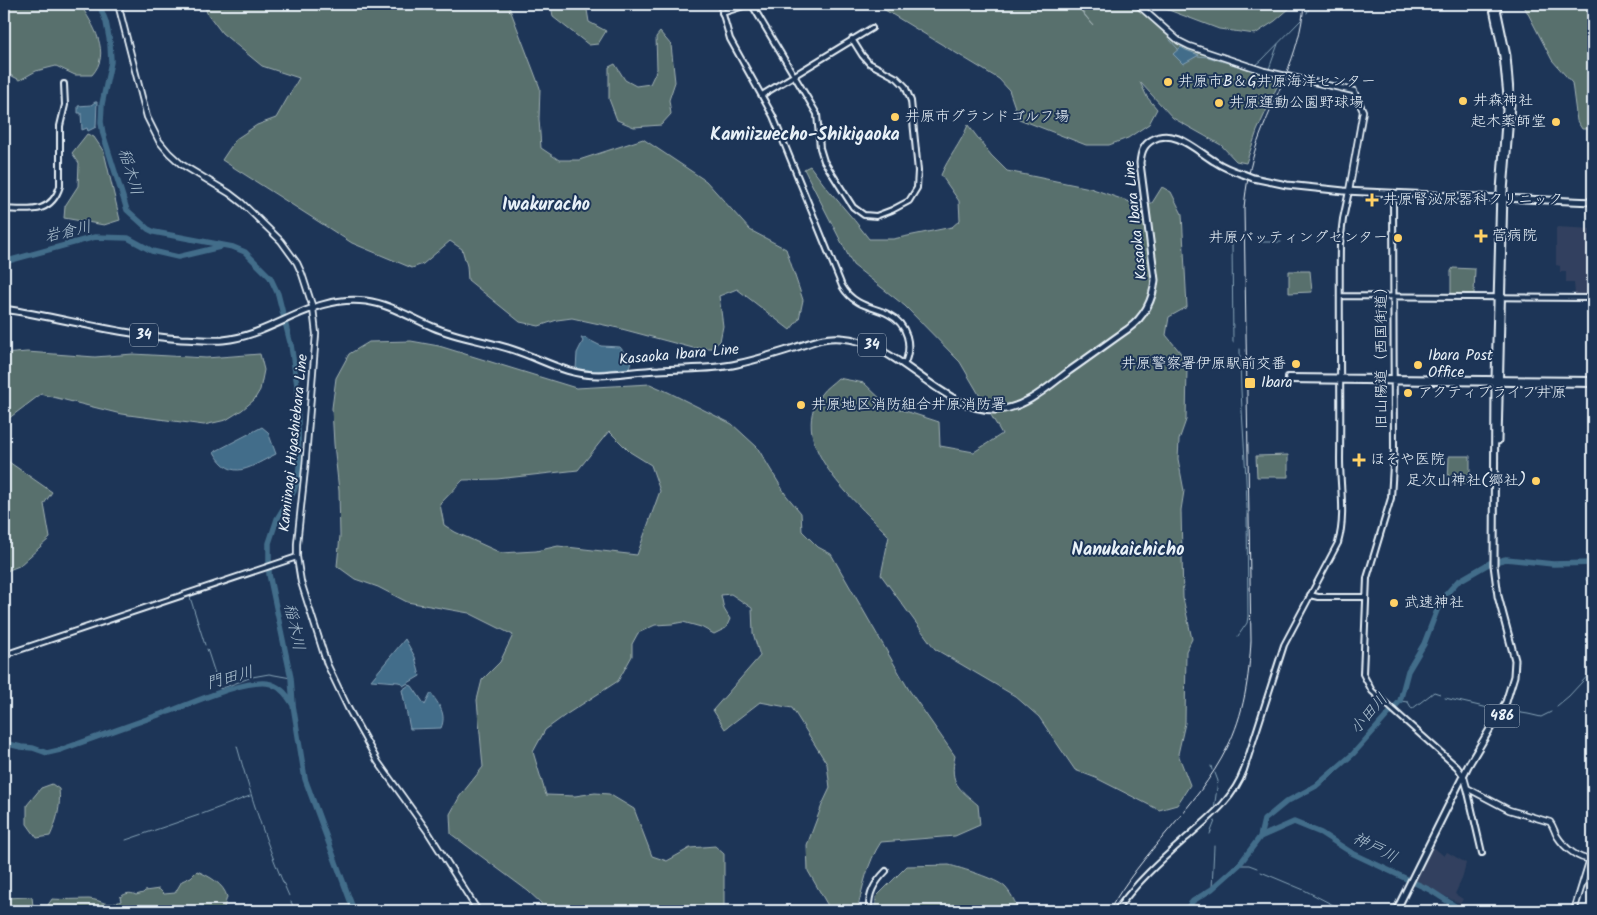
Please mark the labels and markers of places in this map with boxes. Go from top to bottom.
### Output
place label: 井原市B＆G井原海洋センター [1178,70,1376,94]
marker: 井原市B＆G井原海洋センター [1162,76,1174,88]
place label: 井森神社 [1473,89,1533,113]
place label: 井原運動公園野球場 [1229,91,1364,115]
marker: 井森神社 [1457,95,1469,107]
marker: 井原運動公園野球場 [1213,97,1225,109]
place label: 井原市グランドゴルフ場 [905,105,1069,129]
place label: 起木薬師堂 [1471,110,1546,134]
marker: 井原市グランドゴルフ場 [889,111,901,123]
marker: 起木薬師堂 [1550,116,1562,128]
place label: 井原腎泌尿器科クリニック [1383,188,1563,212]
marker: 井原腎泌尿器科クリニック [1365,193,1379,207]
place label: 菅病院 [1492,224,1537,248]
place label: 井原バッティングセンター [1209,226,1388,250]
marker: 菅病院 [1474,229,1488,243]
marker: 井原バッティングセンター [1392,232,1404,244]
place label: Ibara Post Office [1428,344,1493,385]
place label: 井原警察署伊原駅前交番 [1121,352,1286,376]
marker: 井原警察署伊原駅前交番 [1290,358,1302,370]
marker: Ibara Post Office [1412,359,1424,371]
place label: Ibara [1261,371,1293,395]
marker: Ibara [1243,376,1257,390]
place label: アクティブライフ井原 [1418,381,1567,405]
marker: アクティブライフ井原 [1402,387,1414,399]
place label: 井原地区消防組合井原消防署 [811,393,1006,417]
marker: 井原地区消防組合井原消防署 [795,399,807,411]
place label: ほそや医院 [1370,448,1445,472]
marker: ほそや医院 [1352,453,1366,467]
place label: 足次山神社(郷社) [1406,469,1526,493]
marker: 足次山神社(郷社) [1530,475,1542,487]
place label: 武速神社 [1404,591,1464,615]
marker: 武速神社 [1388,597,1400,609]

